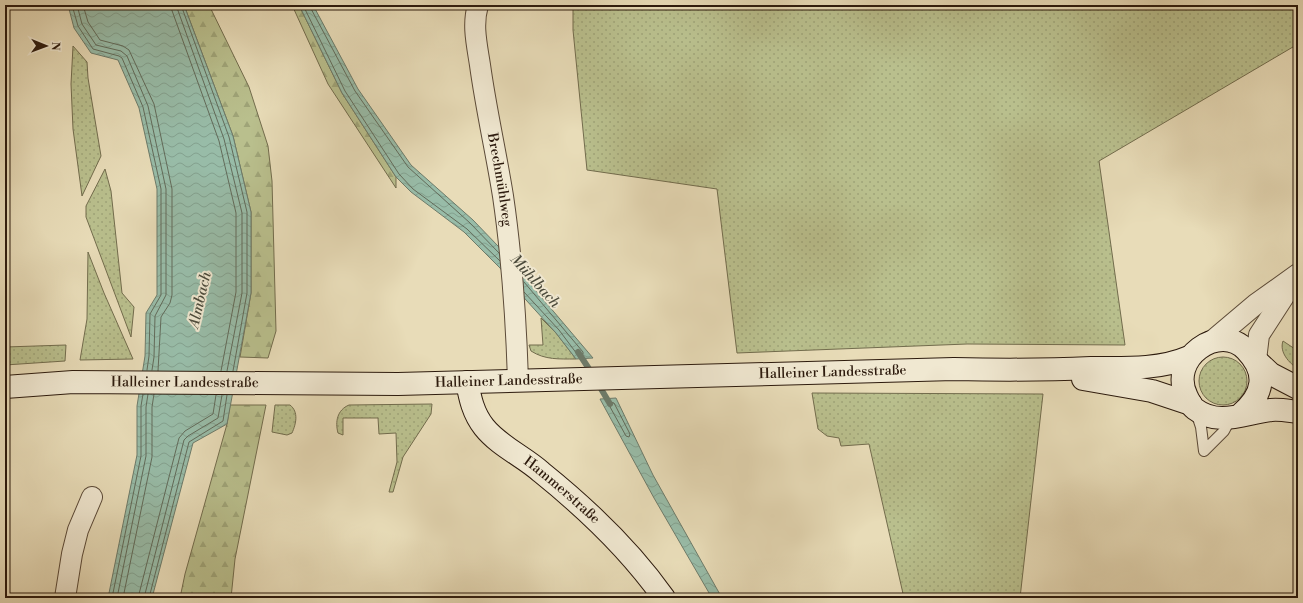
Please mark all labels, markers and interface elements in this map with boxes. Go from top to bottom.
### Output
north arrow [26,26,66,66]
text: N [48,42,62,51]
street label: Brechmühlweg [483,130,516,228]
water label: Mühlbach [506,250,565,312]
water label: Almbach [184,269,216,332]
street label: Halleiner Landesstraße [758,361,907,383]
street label: Halleiner Landesstraße [435,370,583,392]
street label: Halleiner Landesstraße [111,373,259,392]
street label: Hammerstraße [520,452,604,528]

